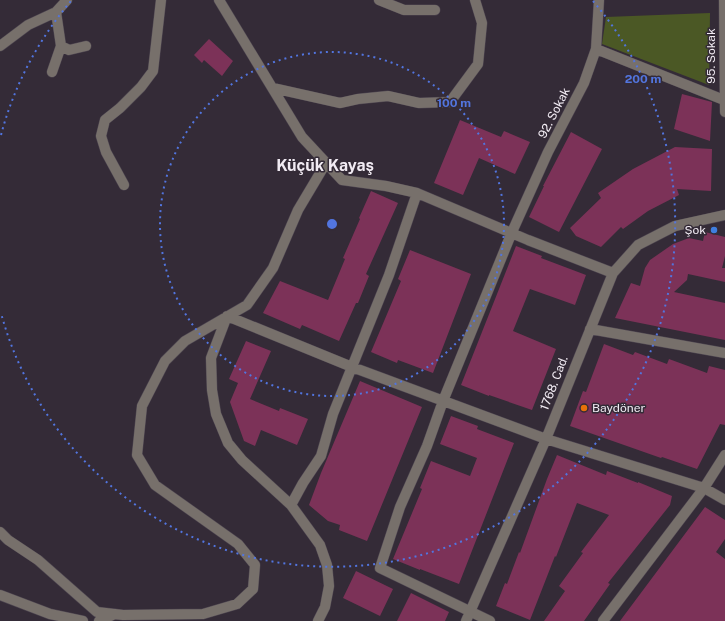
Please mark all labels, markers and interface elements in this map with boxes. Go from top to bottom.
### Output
street label: 95. Sokak [704,28,718,84]
text: 200 m [625,72,661,86]
street label: 92. Sokak [535,85,573,141]
text: 100 m [437,96,471,110]
district label: Küçük Kayaş [276,156,374,175]
centre of rings [325,217,339,231]
place label: Şok [684,223,706,237]
marker: Şok [709,225,719,235]
street label: 1768. Cad. [537,354,571,412]
place label: Baydöner [592,401,645,415]
marker: Baydöner [579,403,589,413]

